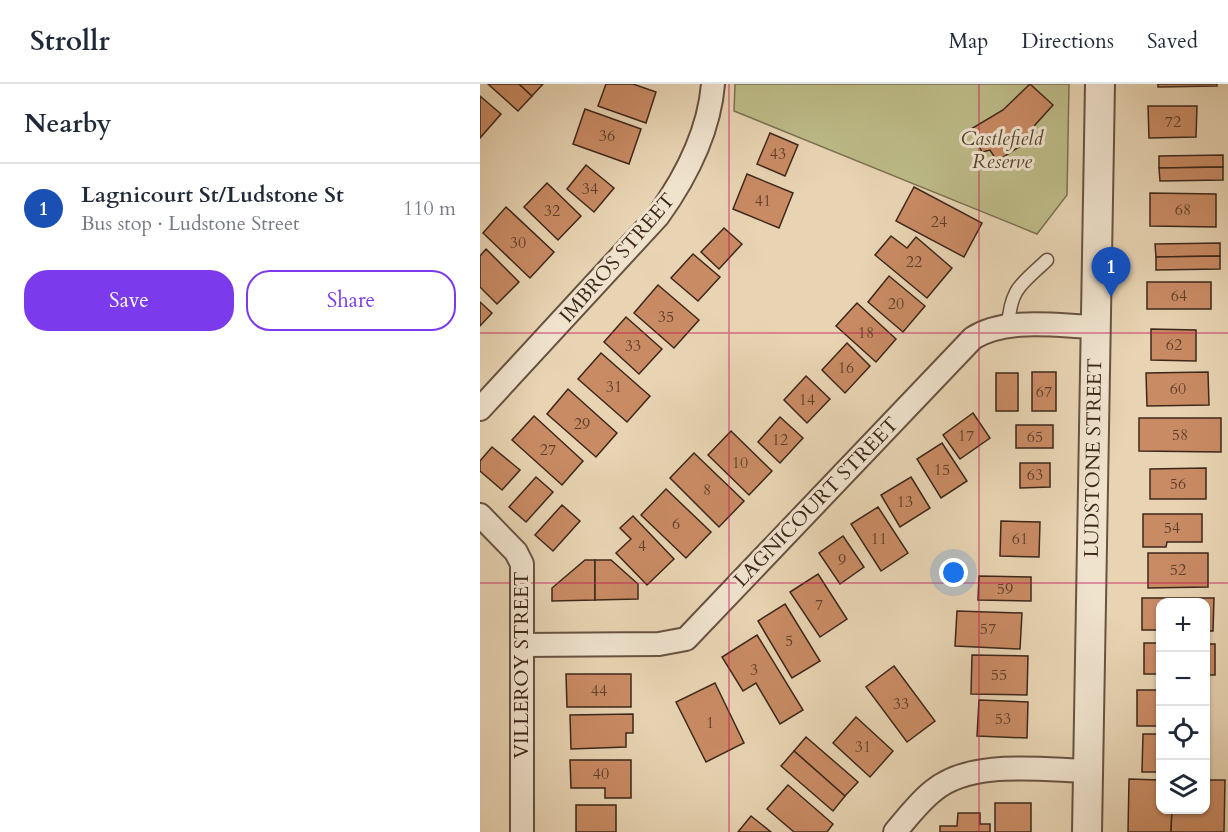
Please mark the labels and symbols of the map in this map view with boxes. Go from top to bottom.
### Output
house number: 72 [1165,111,1181,133]
house number: 36 [599,125,615,147]
park label: Castlefield Reserve [961,125,1045,175]
house number: 43 [770,143,786,165]
house number: 34 [582,178,598,200]
street label: IMBROS STREET [553,187,681,329]
house number: 41 [755,190,771,212]
house number: 68 [1175,199,1191,221]
house number: 32 [544,200,560,222]
house number: 24 [931,211,947,233]
house number: 30 [510,232,526,254]
pin: 1 [1092,248,1130,297]
house number: 22 [906,251,922,273]
house number: 64 [1171,285,1187,307]
house number: 20 [888,293,904,315]
house number: 35 [658,306,674,328]
house number: 18 [858,322,874,344]
house number: 62 [1166,334,1182,356]
house number: 33 [625,335,641,357]
house number: 16 [838,357,854,379]
street label: LUDSTONE STREET [1078,358,1108,558]
house number: 31 [606,376,622,398]
house number: 60 [1170,378,1186,400]
house number: 67 [1036,381,1052,403]
house number: 14 [799,389,815,411]
street label: LAGNICOURT STREET [728,411,905,593]
house number: 29 [574,413,590,435]
house number: 58 [1172,424,1188,446]
house number: 17 [958,425,974,447]
house number: 65 [1027,426,1043,448]
house number: 12 [772,429,788,451]
house number: 27 [540,439,556,461]
house number: 10 [732,452,748,474]
house number: 15 [934,459,950,481]
house number: 63 [1027,464,1043,486]
house number: 56 [1170,473,1186,495]
house number: 8 [703,479,711,501]
house number: 13 [897,491,913,513]
house number: 6 [672,513,680,535]
house number: 54 [1164,517,1180,539]
house number: 11 [871,528,887,550]
house number: 61 [1012,528,1028,550]
house number: 4 [638,535,646,557]
house number: 9 [838,549,846,571]
your location [939,558,968,587]
house number: 52 [1170,559,1186,581]
street label: VILLEROY STREET [508,571,535,759]
house number: 59 [997,578,1013,600]
house number: 7 [815,594,823,616]
house number: 57 [980,618,996,640]
house number: 5 [785,630,793,652]
house number: 3 [750,659,758,681]
house number: 55 [991,664,1007,686]
house number: 44 [591,680,607,702]
house number: 33 [893,693,909,715]
house number: 53 [995,708,1011,730]
house number: 1 [706,712,714,734]
house number: 31 [855,736,871,758]
house number: 40 [593,763,609,785]

